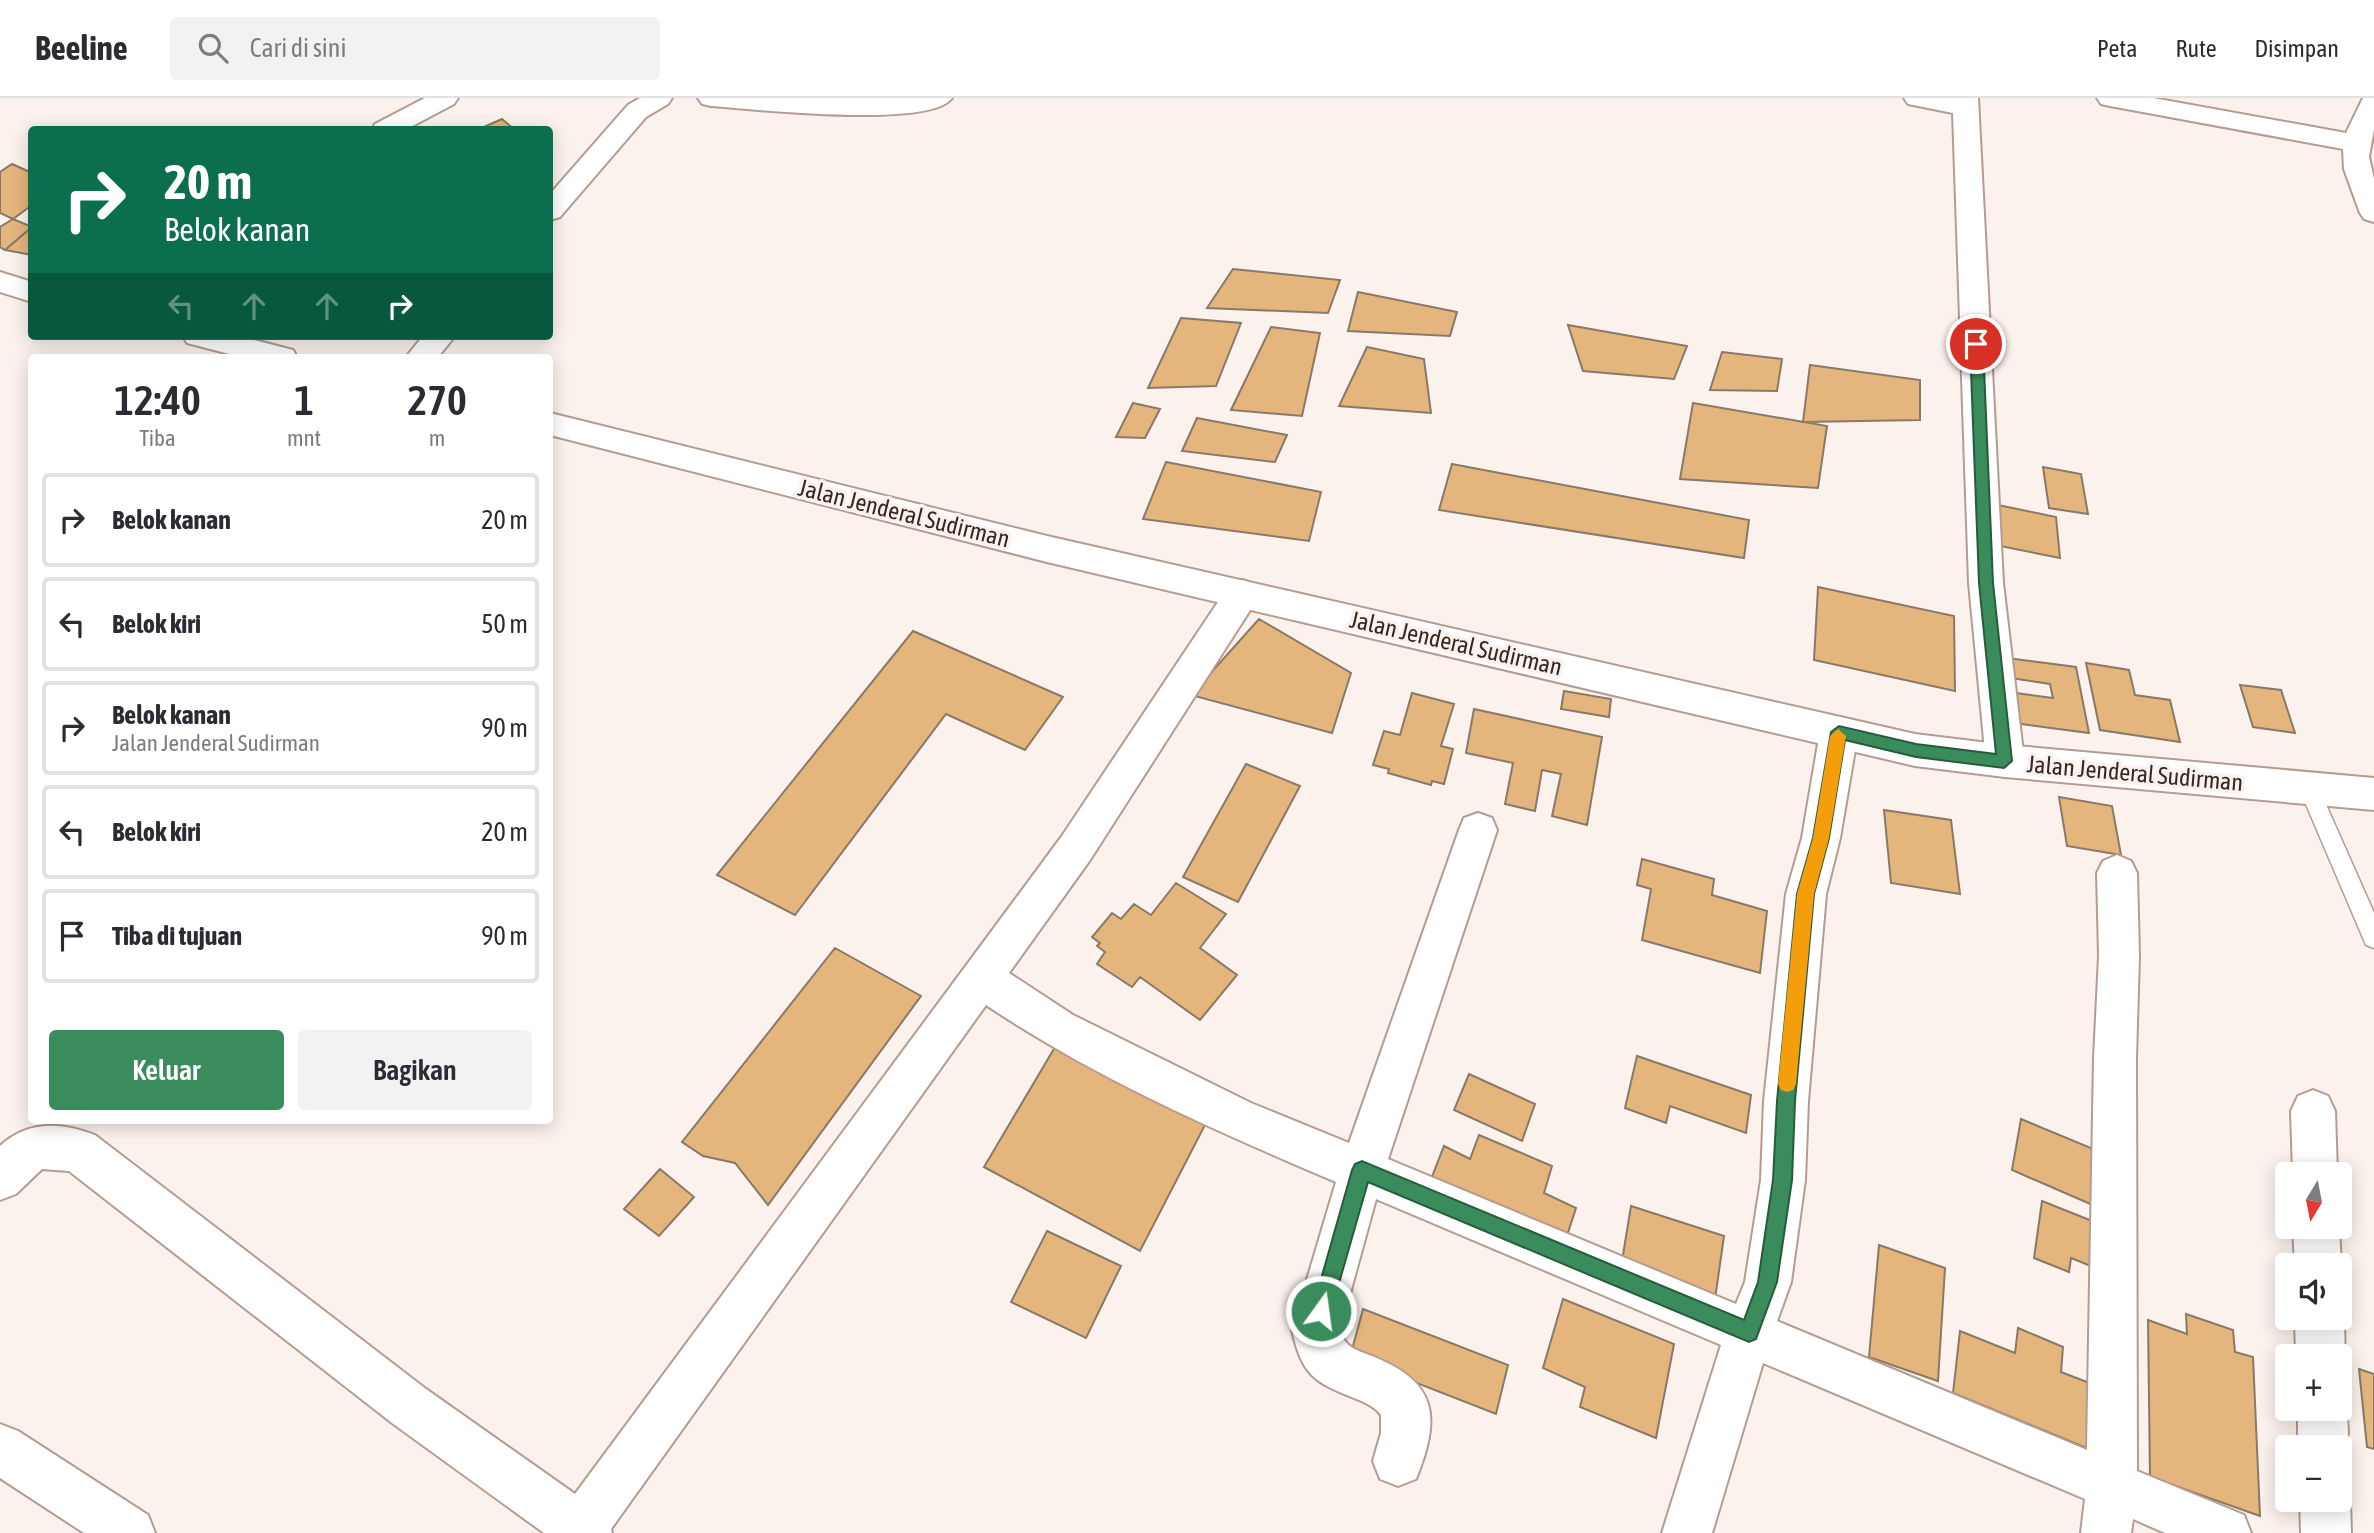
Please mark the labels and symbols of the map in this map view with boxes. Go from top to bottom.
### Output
pin [1946,314,2006,374]
street label: Jalan Jenderal Sudirman [795,474,1013,552]
street label: Jalan Jenderal Sudirman [1347,605,1565,681]
street label: Jalan Jenderal Sudirman [2026,750,2244,796]
north arrow [2275,1162,2352,1239]
position arrow [1284,1274,1358,1348]

